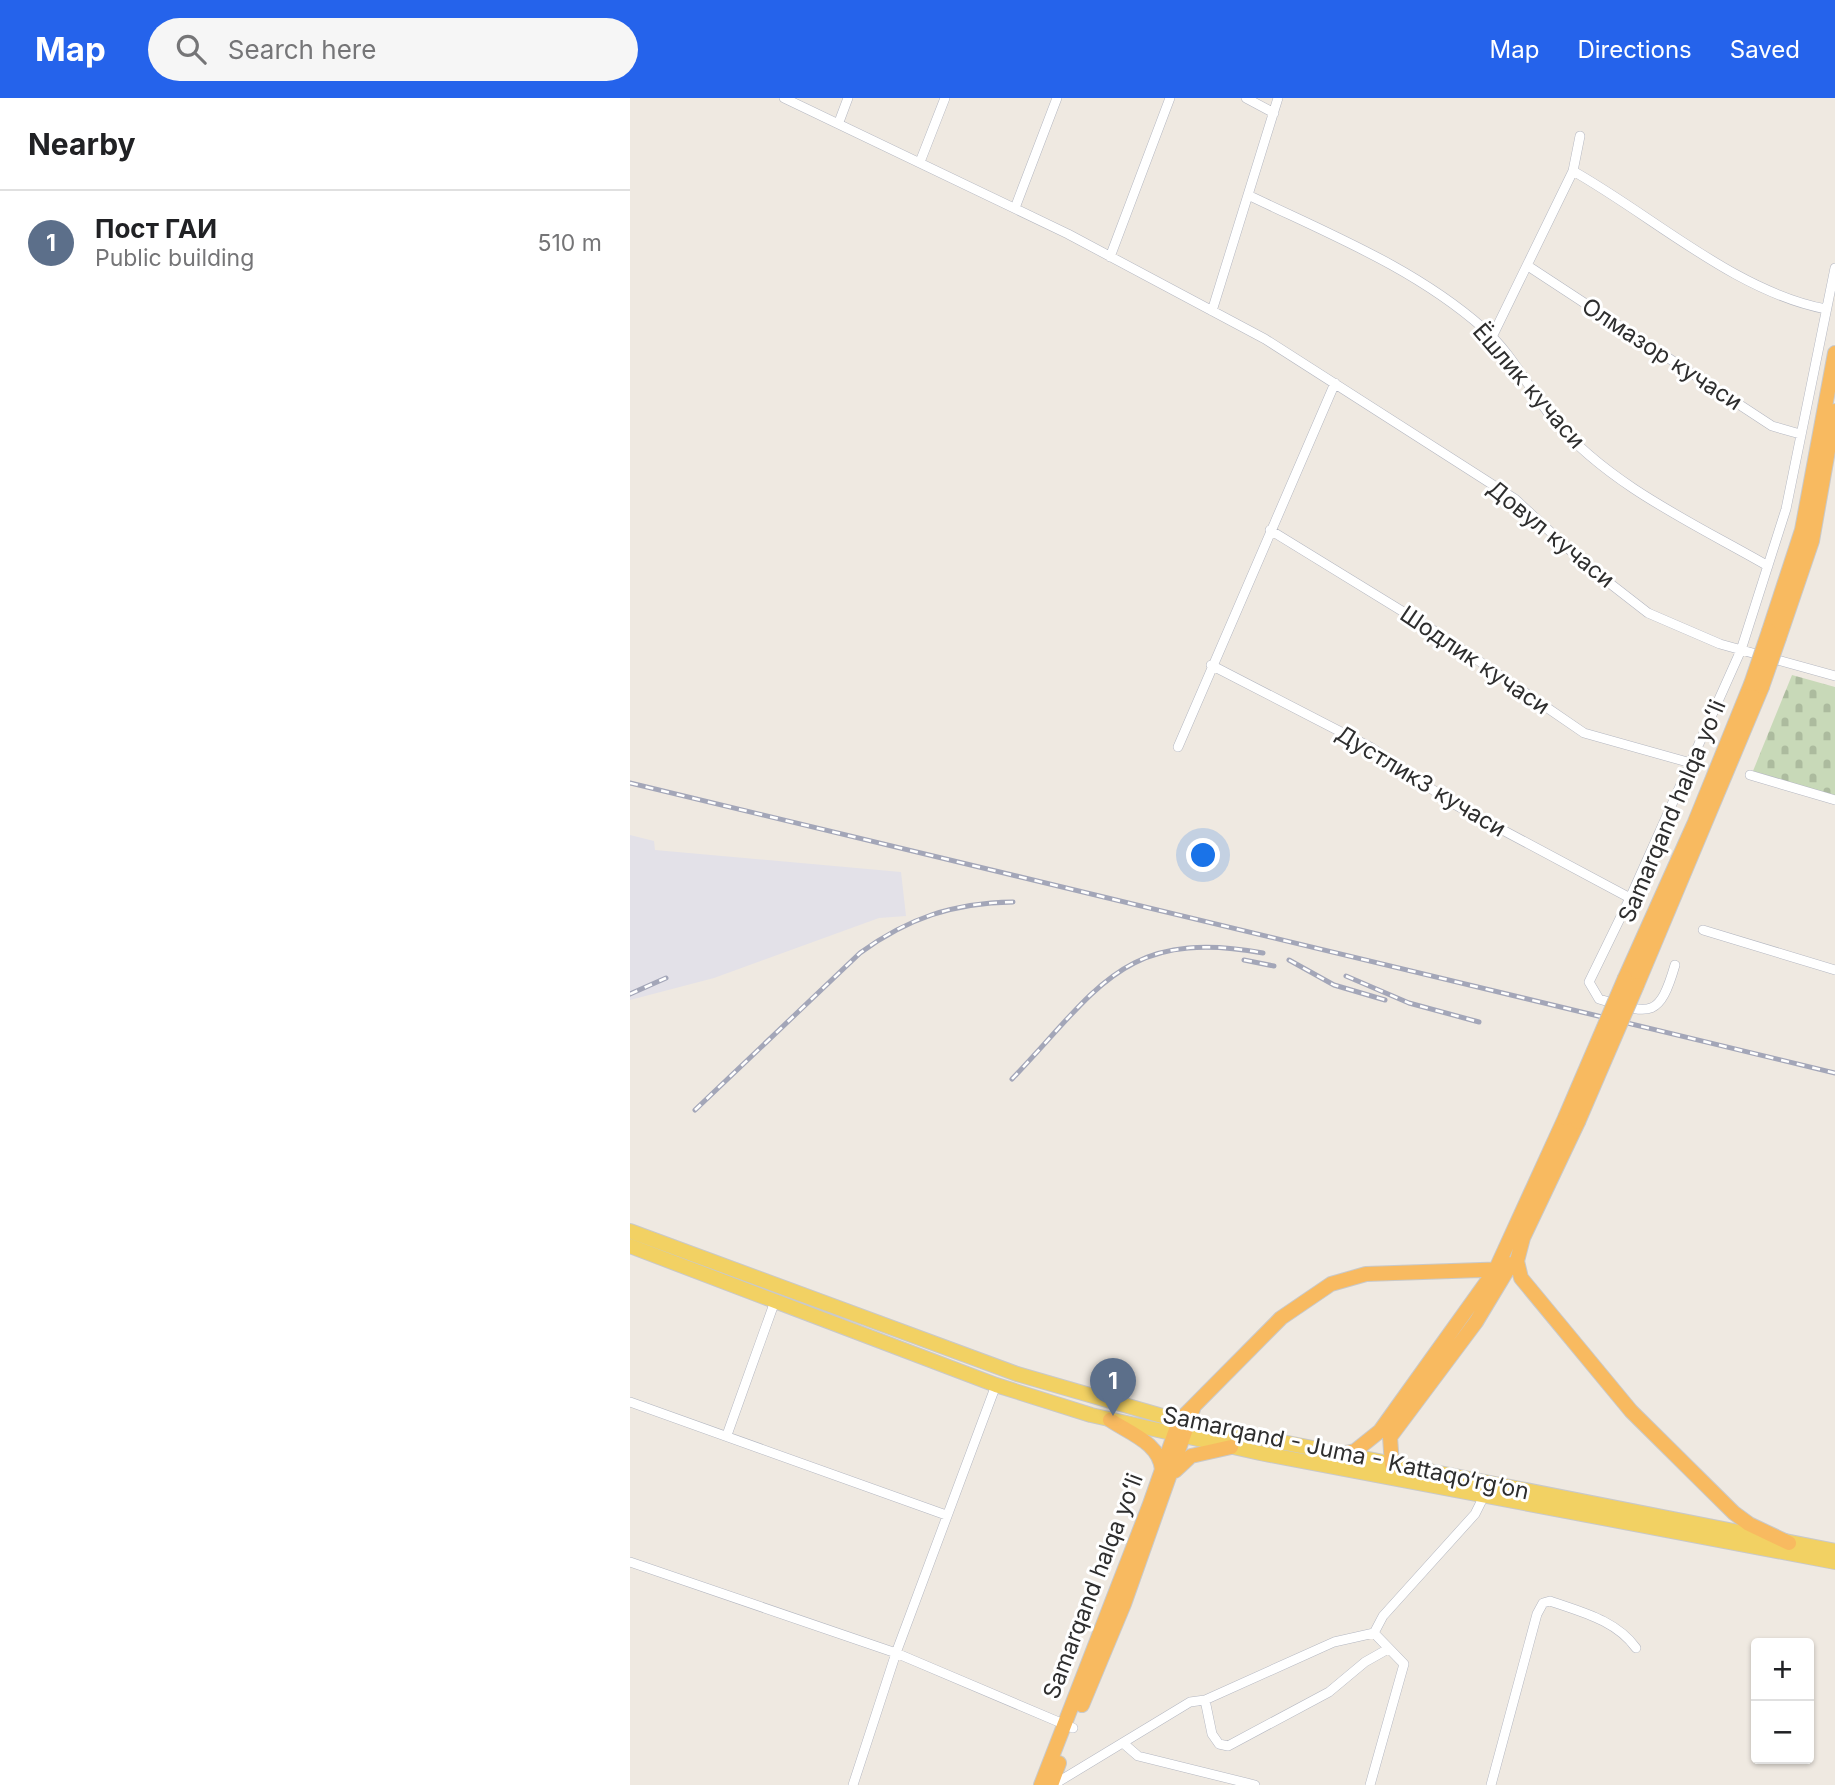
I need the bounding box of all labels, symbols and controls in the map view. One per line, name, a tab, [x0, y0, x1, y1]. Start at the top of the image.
search box	[148, 18, 638, 81]
text: Map	[35, 29, 106, 69]
icon: search	[172, 30, 210, 68]
text: Search here	[228, 34, 376, 65]
text: Map	[1490, 35, 1539, 64]
text: Directions	[1577, 35, 1692, 64]
text: Saved	[1730, 35, 1800, 64]
text: Nearby	[28, 126, 136, 162]
text: Пост ГАИ	[95, 213, 217, 244]
text: 1	[46, 229, 56, 257]
text: 510 m	[538, 229, 602, 257]
text: Public building	[95, 244, 254, 272]
street label: Олмазор кучаси	[1577, 292, 1747, 416]
street label: Ёшлик кучаси	[1467, 318, 1591, 454]
street label: Довул кучаси	[1482, 474, 1620, 594]
street label: Шодлик кучаси	[1395, 600, 1555, 720]
street label: Samarqand halqa yoʻli	[1612, 695, 1732, 927]
street label: Дустлик3 кучаси	[1331, 719, 1511, 843]
your location	[1186, 838, 1220, 872]
pin: 1	[1090, 1358, 1136, 1416]
street label: Samarqand - Juma - Kattaqo‘rg‘on	[1160, 1400, 1532, 1506]
street label: Samarqand halqa yoʻli	[1037, 1469, 1149, 1703]
map controls	[1751, 1638, 1814, 1764]
button: +	[1751, 1638, 1814, 1701]
button: −	[1751, 1701, 1814, 1764]

